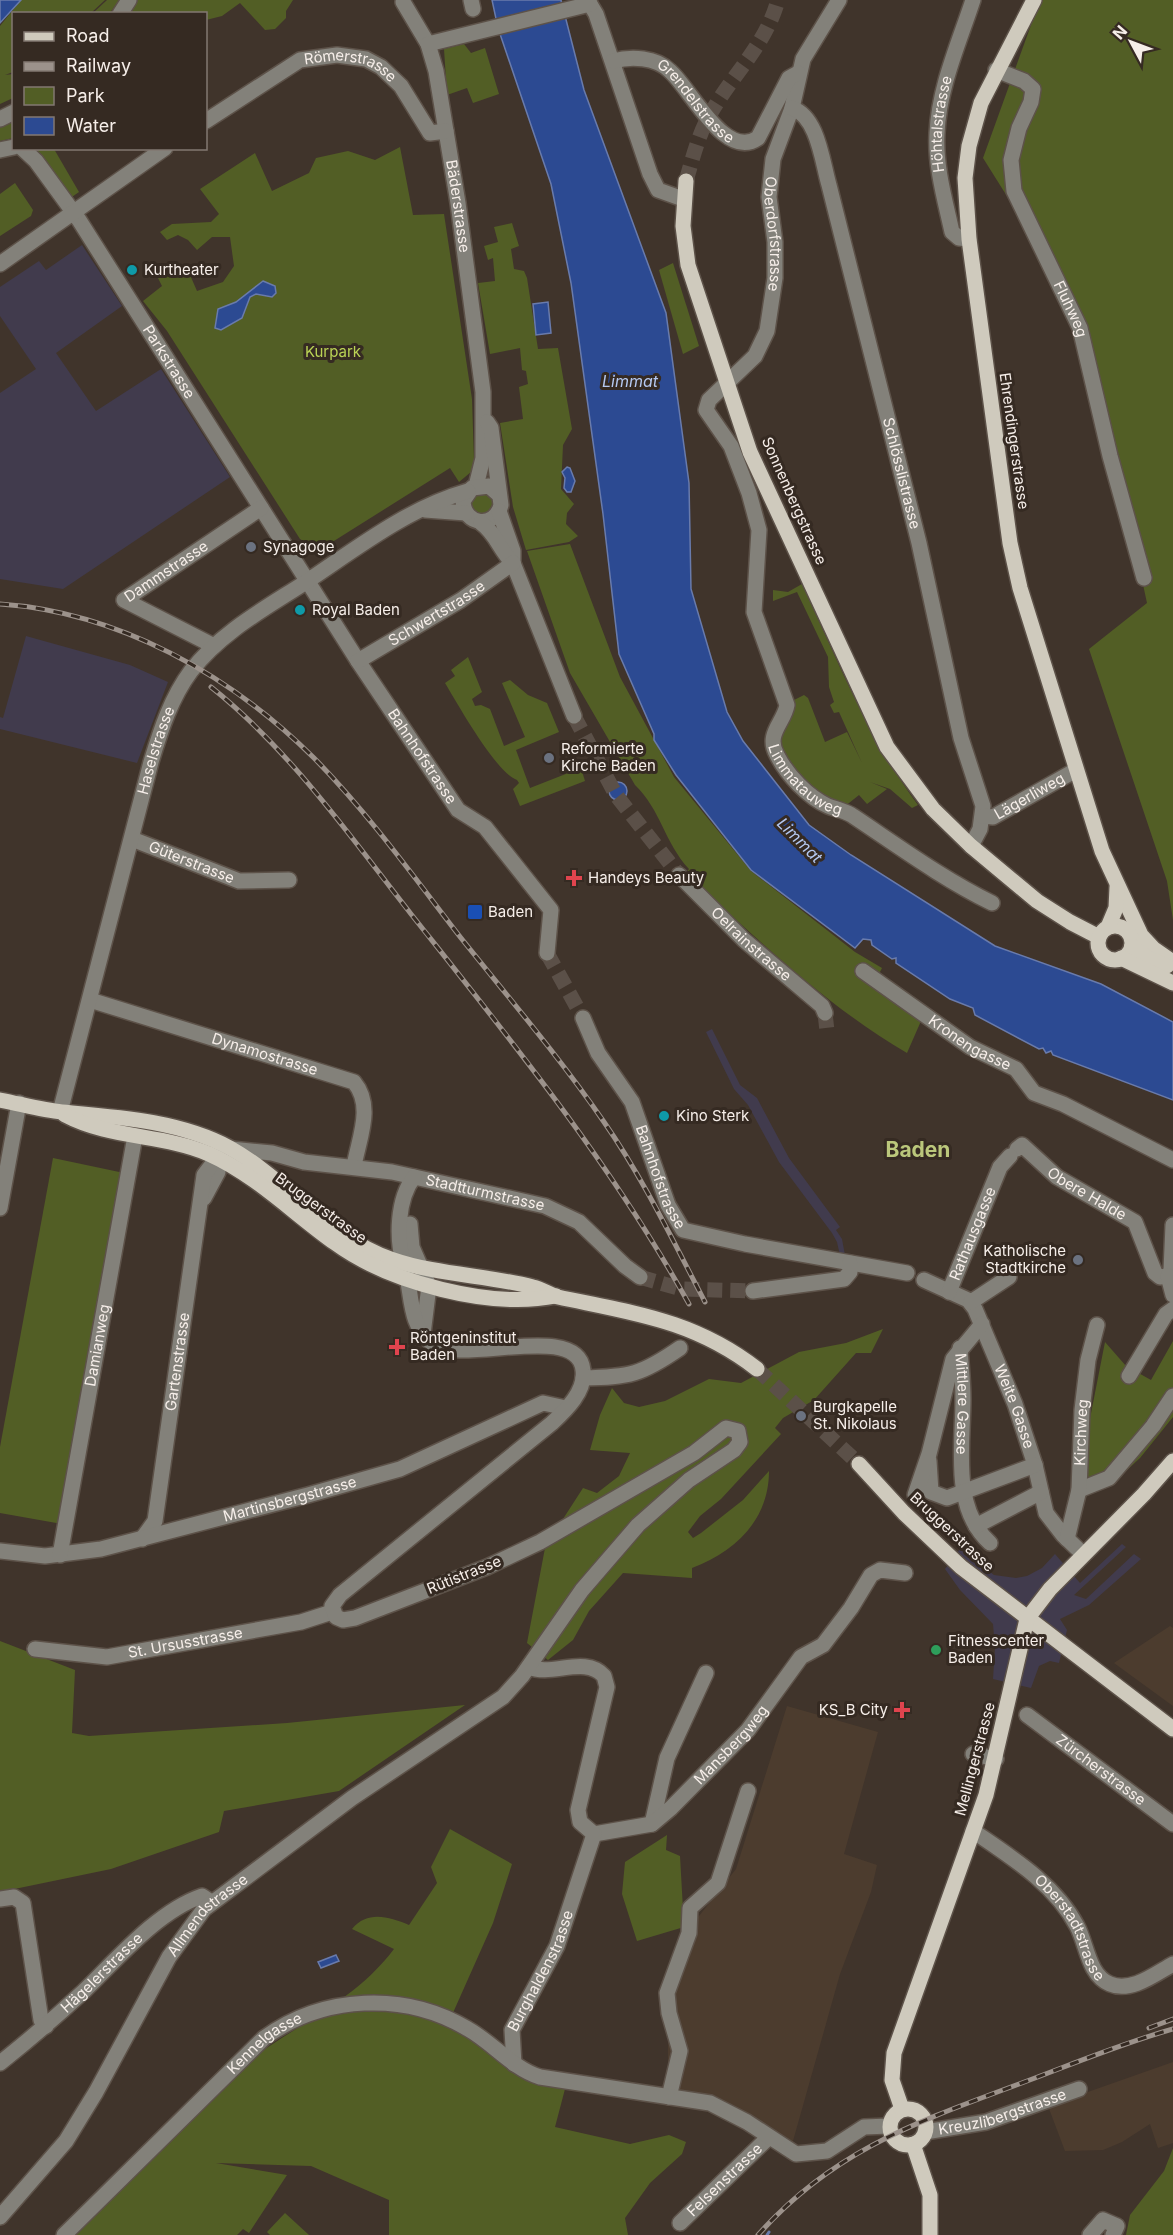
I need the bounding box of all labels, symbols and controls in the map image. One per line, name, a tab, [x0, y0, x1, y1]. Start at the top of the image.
legend	[12, 12, 207, 150]
north arrow	[1101, 12, 1161, 72]
text: N	[1108, 21, 1131, 43]
text: Road	[66, 25, 109, 46]
street label: Römerstrasse	[303, 45, 401, 86]
street label: Grendelstrasse	[654, 54, 738, 147]
text: Railway	[66, 55, 131, 76]
street label: Höhtalstrasse	[927, 73, 956, 174]
text: Park	[66, 85, 105, 106]
text: Water	[66, 115, 116, 136]
street label: Bäderstrasse	[442, 158, 474, 254]
street label: Oberdorfstrasse	[760, 175, 785, 293]
place label: Kurtheater	[144, 260, 219, 279]
marker: Kurtheater	[125, 263, 139, 277]
street label: Fluhweg	[1050, 278, 1092, 339]
street label: Parkstrasse	[139, 321, 200, 402]
park label: Kurpark	[305, 342, 362, 361]
water label: Limmat	[602, 371, 659, 391]
street label: Ehrendingerstrasse	[996, 371, 1033, 510]
street label: Schlösslistrasse	[879, 415, 925, 531]
street label: Sonnenbergstrasse	[758, 434, 831, 568]
street label: Dammstrasse	[120, 536, 212, 606]
place label: Synagoge	[263, 537, 334, 556]
marker: Synagoge	[244, 540, 258, 554]
street label: Schwertstrasse	[385, 576, 488, 650]
place label: Royal Baden	[312, 600, 400, 619]
marker: Royal Baden	[293, 603, 307, 617]
street label: Haselstrasse	[133, 703, 178, 797]
street label: Bahnhofstrasse	[384, 705, 461, 807]
place label: Reformierte Kirche Baden	[561, 739, 656, 775]
street label: Limmatauweg	[764, 742, 845, 819]
marker: Reformierte Kirche Baden	[542, 751, 556, 765]
street label: Lägerliweg	[991, 768, 1068, 823]
water label: Limmat	[773, 813, 827, 867]
street label: Güterstrasse	[146, 836, 237, 887]
place label: Handeys Beauty	[588, 868, 705, 887]
marker: Handeys Beauty	[565, 869, 583, 887]
place label: Baden	[488, 902, 533, 921]
marker: Baden	[466, 903, 484, 921]
street label: Oelrainstrasse	[707, 903, 796, 985]
street label: Kronengasse	[925, 1011, 1014, 1074]
street label: Dynamostrasse	[209, 1028, 320, 1079]
place label: Kino Sterk	[676, 1106, 750, 1125]
marker: Kino Sterk	[657, 1109, 671, 1123]
street label: Bahnhofstrasse	[632, 1122, 690, 1232]
district label: Baden	[886, 1137, 950, 1162]
street label: Obere Halde	[1043, 1163, 1130, 1224]
street label: Bruggerstrasse	[272, 1168, 371, 1247]
street label: Stadtturmstrasse	[424, 1170, 546, 1215]
street label: Rathausgasse	[945, 1184, 1000, 1283]
place label: Katholische Stadtkirche	[983, 1241, 1066, 1277]
marker: Katholische Stadtkirche	[1071, 1253, 1085, 1267]
street label: Damianweg	[80, 1303, 114, 1388]
street label: Gartenstrasse	[161, 1311, 193, 1412]
place label: Röntgeninstitut Baden	[410, 1328, 517, 1364]
marker: Röntgeninstitut Baden	[388, 1338, 406, 1356]
street label: Mittlere Gasse	[951, 1352, 973, 1455]
street label: Weite Gasse	[990, 1361, 1039, 1451]
place label: Burgkapelle St. Nikolaus	[813, 1397, 897, 1433]
street label: Kirchweg	[1070, 1398, 1092, 1466]
marker: Burgkapelle St. Nikolaus	[794, 1409, 808, 1423]
street label: Martinsbergstrasse	[221, 1472, 359, 1526]
street label: Bruggerstrasse	[906, 1488, 999, 1576]
street label: Rütistrasse	[424, 1551, 504, 1598]
street label: St. Ursusstrasse	[126, 1623, 244, 1662]
place label: Fitnesscenter Baden	[948, 1631, 1045, 1667]
marker: Fitnesscenter Baden	[929, 1643, 943, 1657]
place label: KS_B City	[819, 1700, 889, 1719]
street label: Mellingerstrasse	[950, 1700, 999, 1818]
street label: Mansbergweg	[690, 1701, 772, 1788]
marker: KS_B City	[893, 1701, 911, 1719]
street label: Zürcherstrasse	[1052, 1730, 1150, 1809]
street label: Allmendstrasse	[163, 1869, 251, 1960]
street label: Oberstadtstrasse	[1031, 1870, 1109, 1985]
street label: Burghaldenstrasse	[503, 1908, 577, 2035]
street label: Hägelerstrasse	[56, 1928, 146, 2017]
street label: Kennelgasse	[223, 2008, 305, 2078]
street label: Kreuzlibergstrasse	[937, 2084, 1069, 2139]
street label: Felsenstrasse	[682, 2139, 766, 2220]

